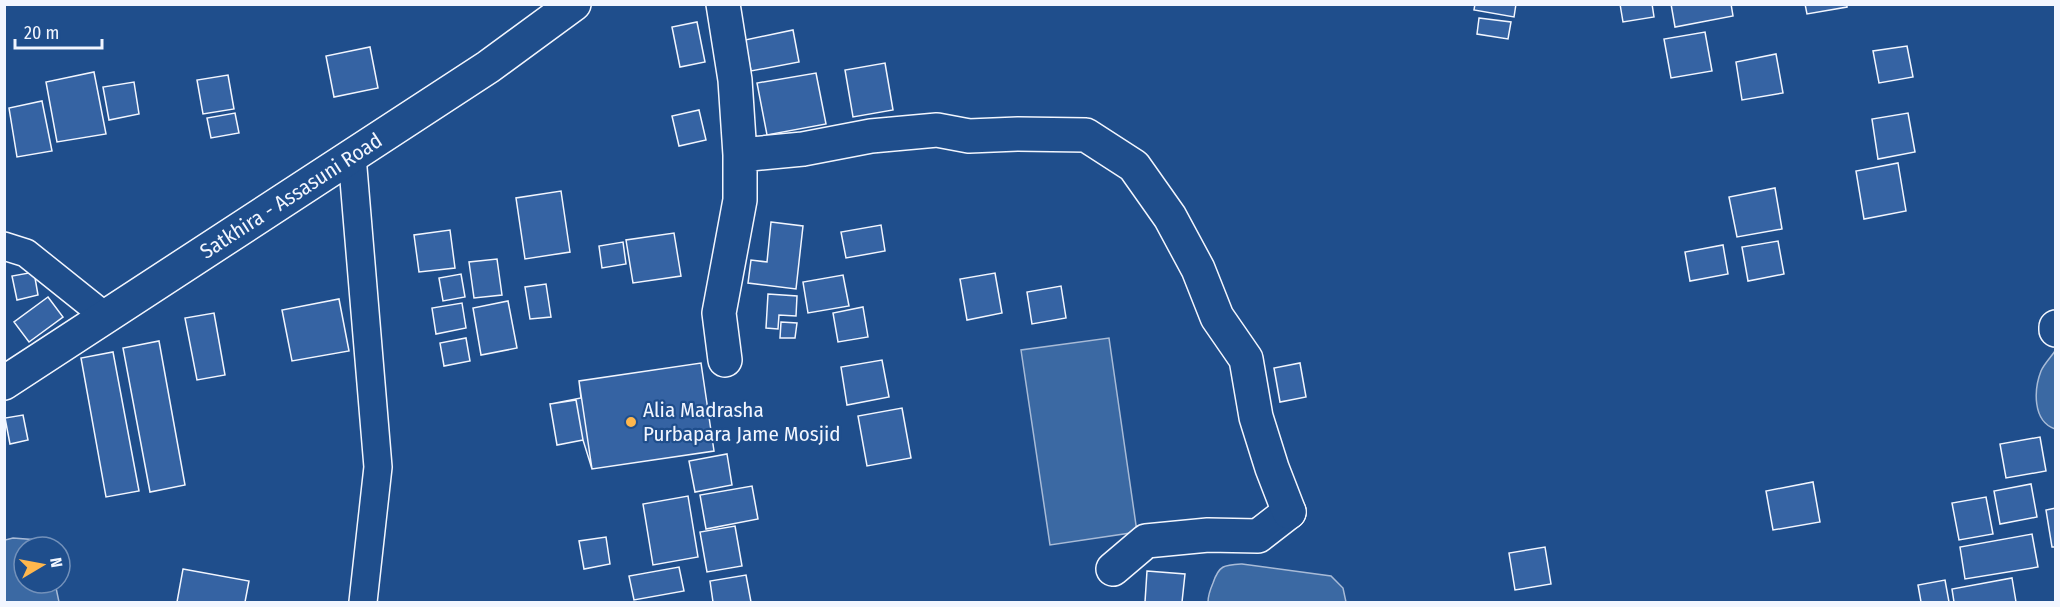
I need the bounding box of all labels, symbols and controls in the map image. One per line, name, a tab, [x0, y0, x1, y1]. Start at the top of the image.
scale bar	[15, 12, 102, 50]
text: 20 m	[24, 22, 59, 44]
street label: Satkhira - Assasuni Road	[195, 127, 387, 265]
place label: Alia Madrasha Purbapara Jame Mosjid	[643, 397, 841, 447]
marker: Alia Madrasha Purbapara Jame Mosjid	[624, 415, 638, 429]
north arrow	[12, 535, 72, 595]
text: N	[46, 556, 66, 569]

